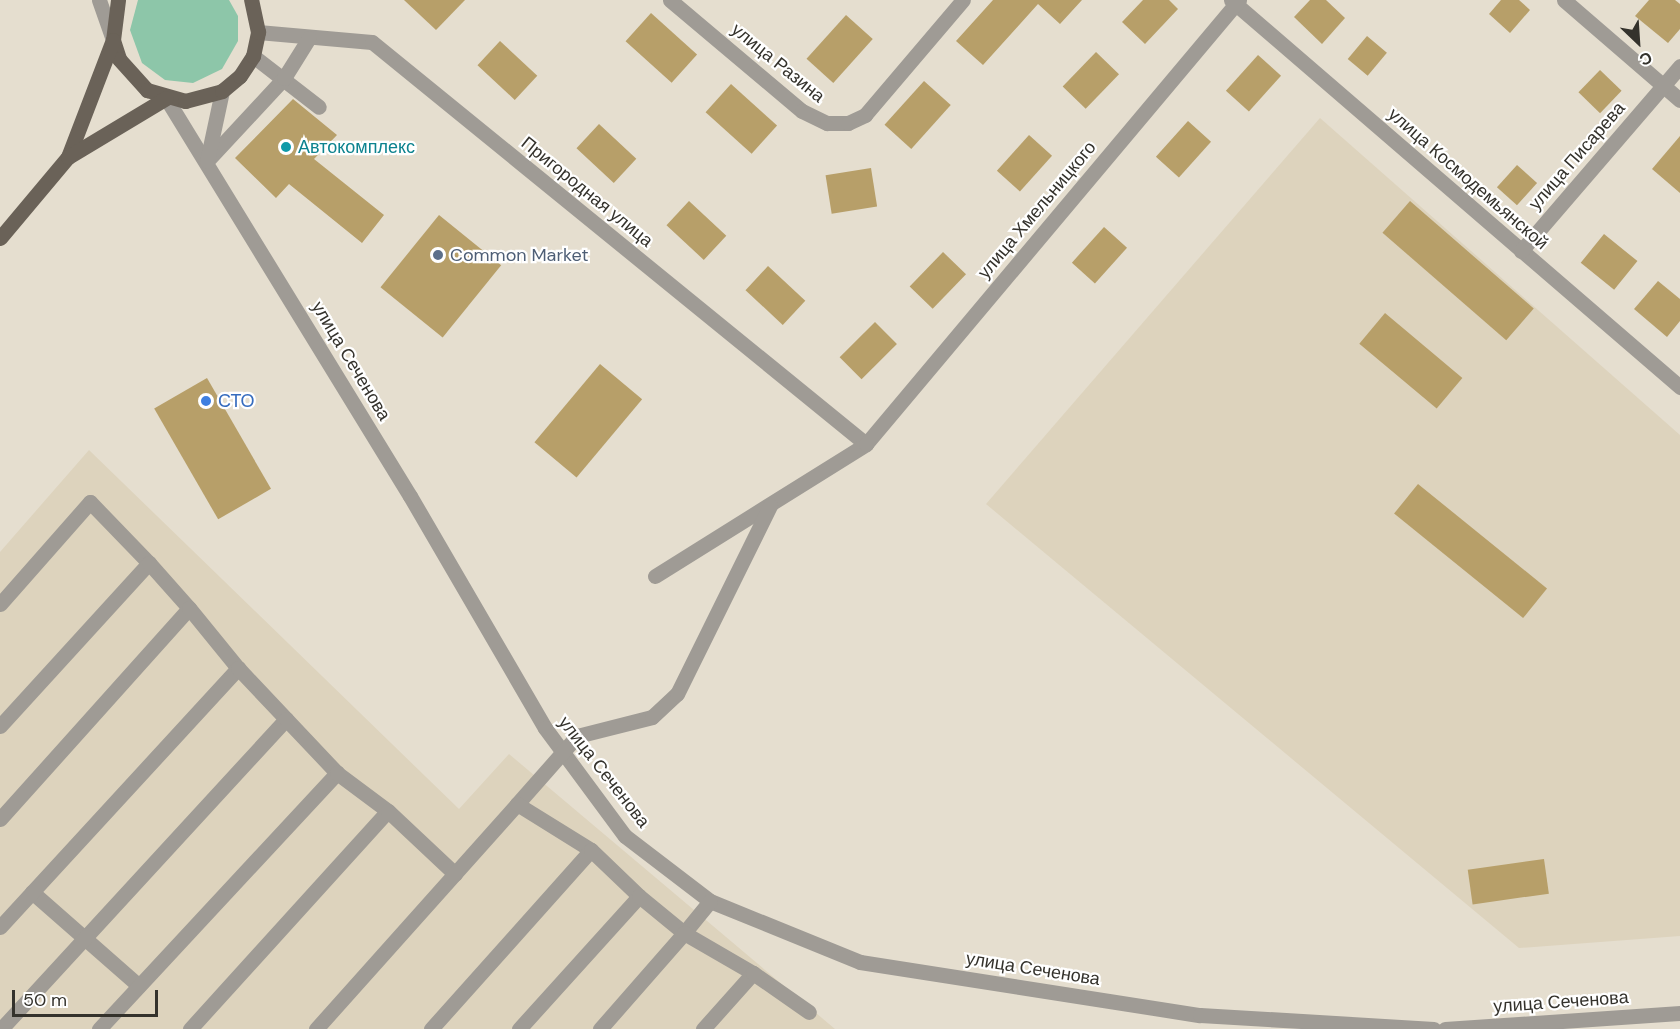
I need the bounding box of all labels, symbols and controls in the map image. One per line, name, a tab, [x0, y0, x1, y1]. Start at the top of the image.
north arrow	[1608, 12, 1668, 72]
street label: улица Разина	[727, 19, 829, 107]
text: С	[1636, 47, 1655, 71]
street label: улица Писарева	[1524, 98, 1630, 214]
street label: улица Космодемьянской	[1384, 104, 1552, 254]
street label: Пригородная улица	[517, 132, 657, 252]
place label: Автокомплекс	[298, 136, 415, 158]
street label: улица Хмельницкого	[973, 137, 1101, 283]
marker: Автокомплекс	[279, 140, 293, 154]
place label: Common Market	[450, 244, 588, 266]
marker: Common Market	[431, 248, 445, 262]
street label: улица Сеченова	[307, 297, 395, 425]
place label: СТО	[218, 390, 255, 412]
marker: СТО	[199, 394, 213, 408]
street label: улица Сеченова	[554, 712, 654, 832]
street label: улица Сеченова	[964, 948, 1102, 990]
scale bar	[15, 978, 160, 1016]
street label: улица Сеченова	[1493, 987, 1629, 1017]
text: 50 m	[23, 988, 67, 1012]

